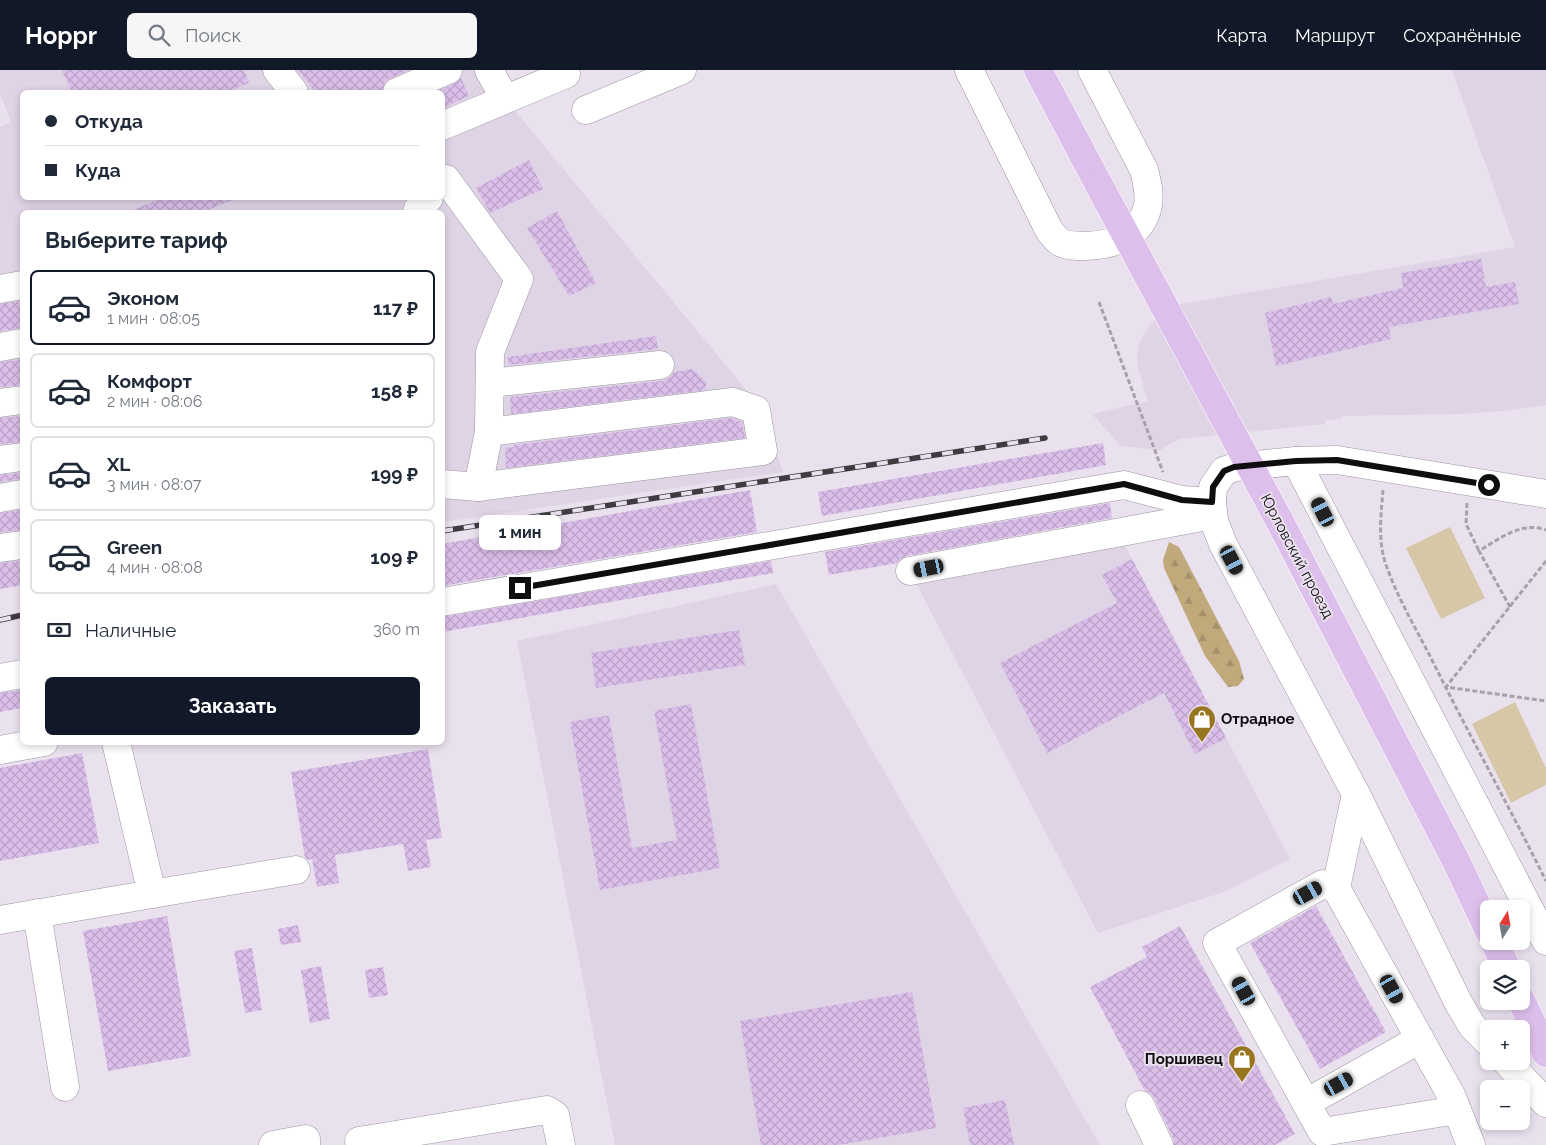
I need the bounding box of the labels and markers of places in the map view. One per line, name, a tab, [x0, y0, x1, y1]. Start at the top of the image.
shop icon: Отрадное	[1187, 704, 1217, 743]
place label: Отрадное	[1221, 710, 1295, 728]
shop icon: Поршивец	[1227, 1044, 1257, 1083]
place label: Поршивец	[1145, 1050, 1223, 1068]

